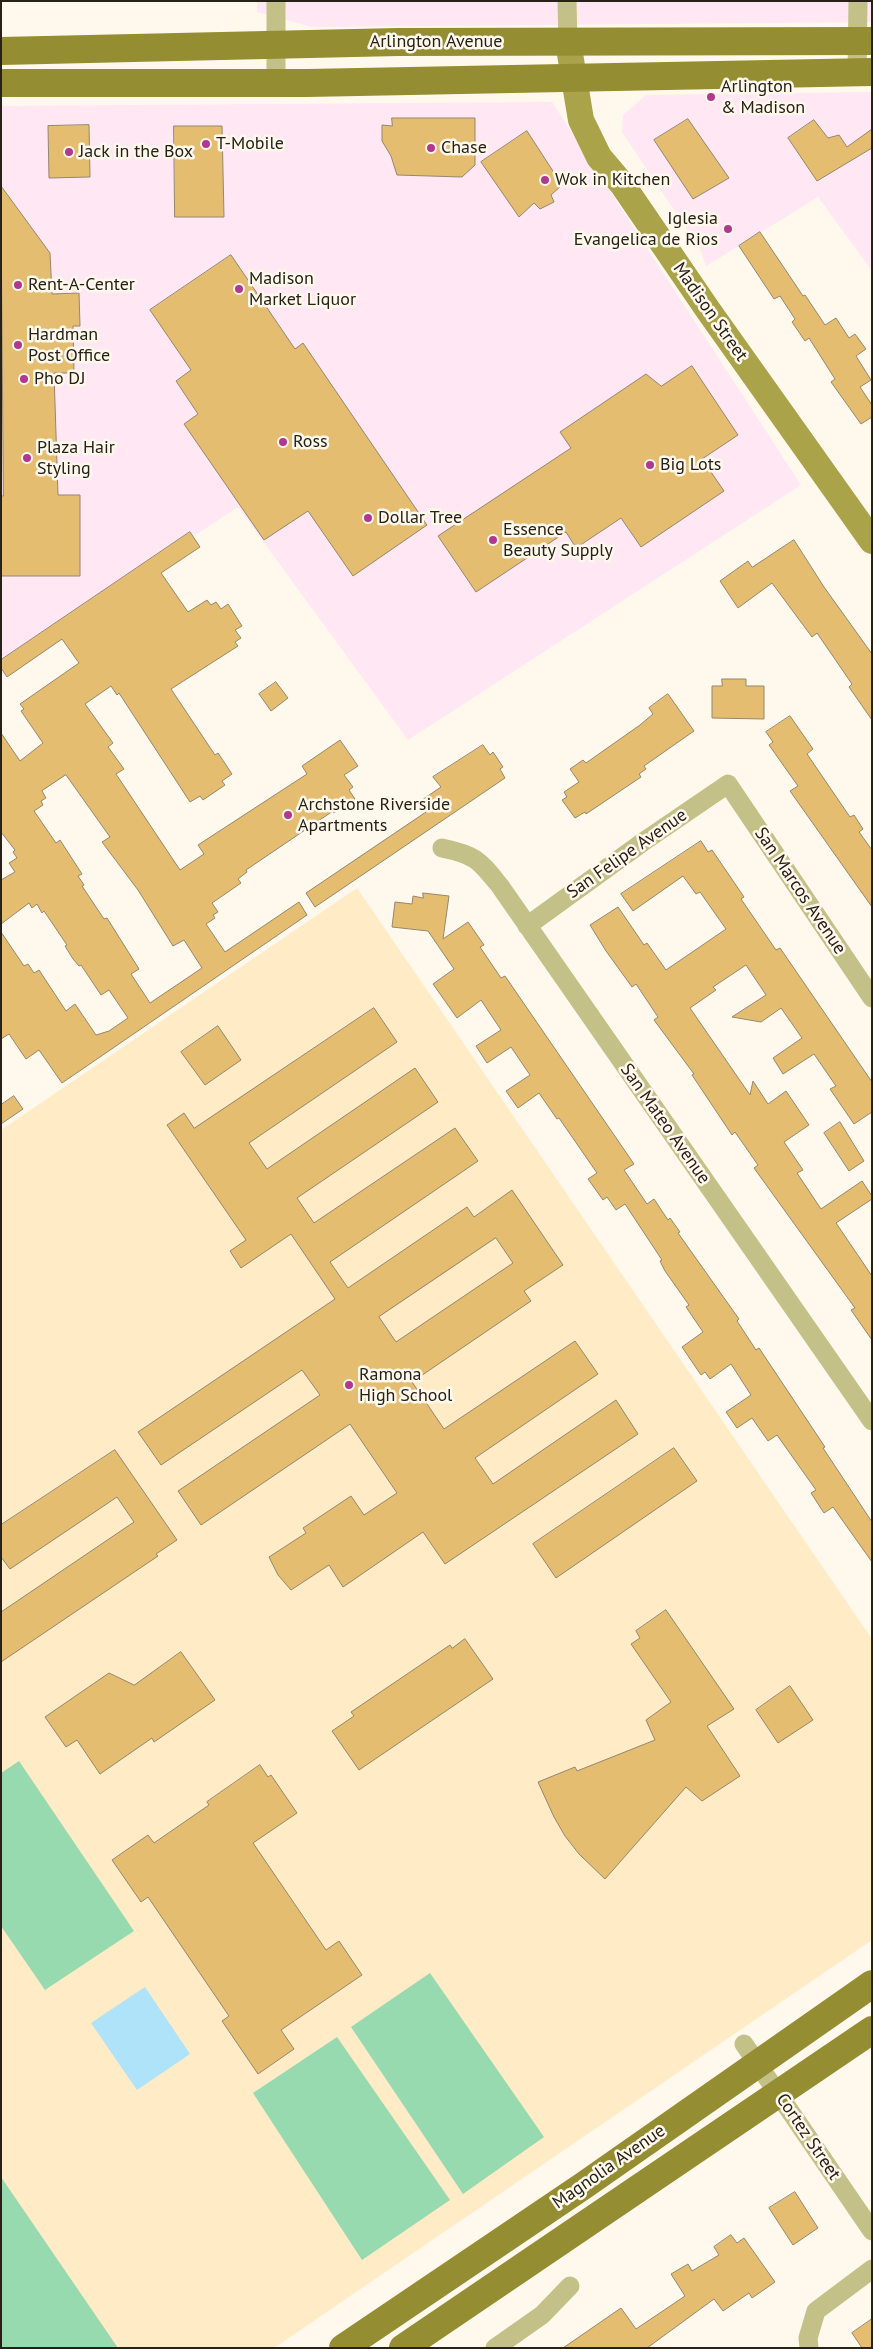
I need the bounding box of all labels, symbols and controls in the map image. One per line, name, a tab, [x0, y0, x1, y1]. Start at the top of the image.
street label: Arlington Avenue	[370, 31, 502, 53]
place label: Arlington & Madison	[721, 76, 805, 118]
marker: Arlington & Madison	[705, 91, 717, 103]
place label: T-Mobile	[216, 133, 284, 155]
place label: Chase	[441, 137, 487, 159]
marker: T-Mobile	[200, 138, 212, 150]
place label: Jack in the Box	[79, 141, 193, 163]
marker: Chase	[425, 142, 437, 154]
marker: Jack in the Box	[63, 146, 75, 158]
place label: Wok in Kitchen	[555, 169, 670, 191]
marker: Wok in Kitchen	[539, 174, 551, 186]
place label: Iglesia Evangelica de Rios	[574, 208, 718, 250]
marker: Iglesia Evangelica de Rios	[722, 223, 734, 235]
street label: Madison Street	[668, 258, 752, 366]
place label: Madison Market Liquor	[249, 268, 356, 310]
place label: Rent-A-Center	[28, 274, 135, 296]
marker: Rent-A-Center	[12, 279, 24, 291]
marker: Madison Market Liquor	[233, 283, 245, 295]
place label: Hardman Post Office	[28, 324, 110, 366]
marker: Hardman Post Office	[12, 339, 24, 351]
place label: Pho DJ	[34, 368, 85, 390]
marker: Pho DJ	[18, 373, 30, 385]
place label: Ross	[293, 431, 328, 453]
marker: Ross	[277, 436, 289, 448]
place label: Plaza Hair Styling	[37, 437, 115, 479]
marker: Plaza Hair Styling	[21, 452, 33, 464]
place label: Big Lots	[660, 454, 721, 476]
marker: Big Lots	[644, 459, 656, 471]
place label: Dollar Tree	[378, 507, 462, 529]
marker: Dollar Tree	[362, 512, 374, 524]
place label: Essence Beauty Supply	[503, 519, 613, 562]
marker: Essence Beauty Supply	[487, 534, 499, 546]
place label: Archstone Riverside Apartments	[298, 794, 450, 836]
street label: San Felipe Avenue	[563, 805, 691, 903]
marker: Archstone Riverside Apartments	[282, 809, 294, 821]
street label: San Marcos Avenue	[750, 823, 850, 959]
street label: San Mateo Avenue	[615, 1060, 715, 1188]
place label: Ramona High School	[359, 1364, 452, 1406]
marker: Ramona High School	[343, 1379, 355, 1391]
street label: Cortez Street	[771, 2090, 845, 2184]
street label: Magnolia Avenue	[549, 2120, 669, 2214]

